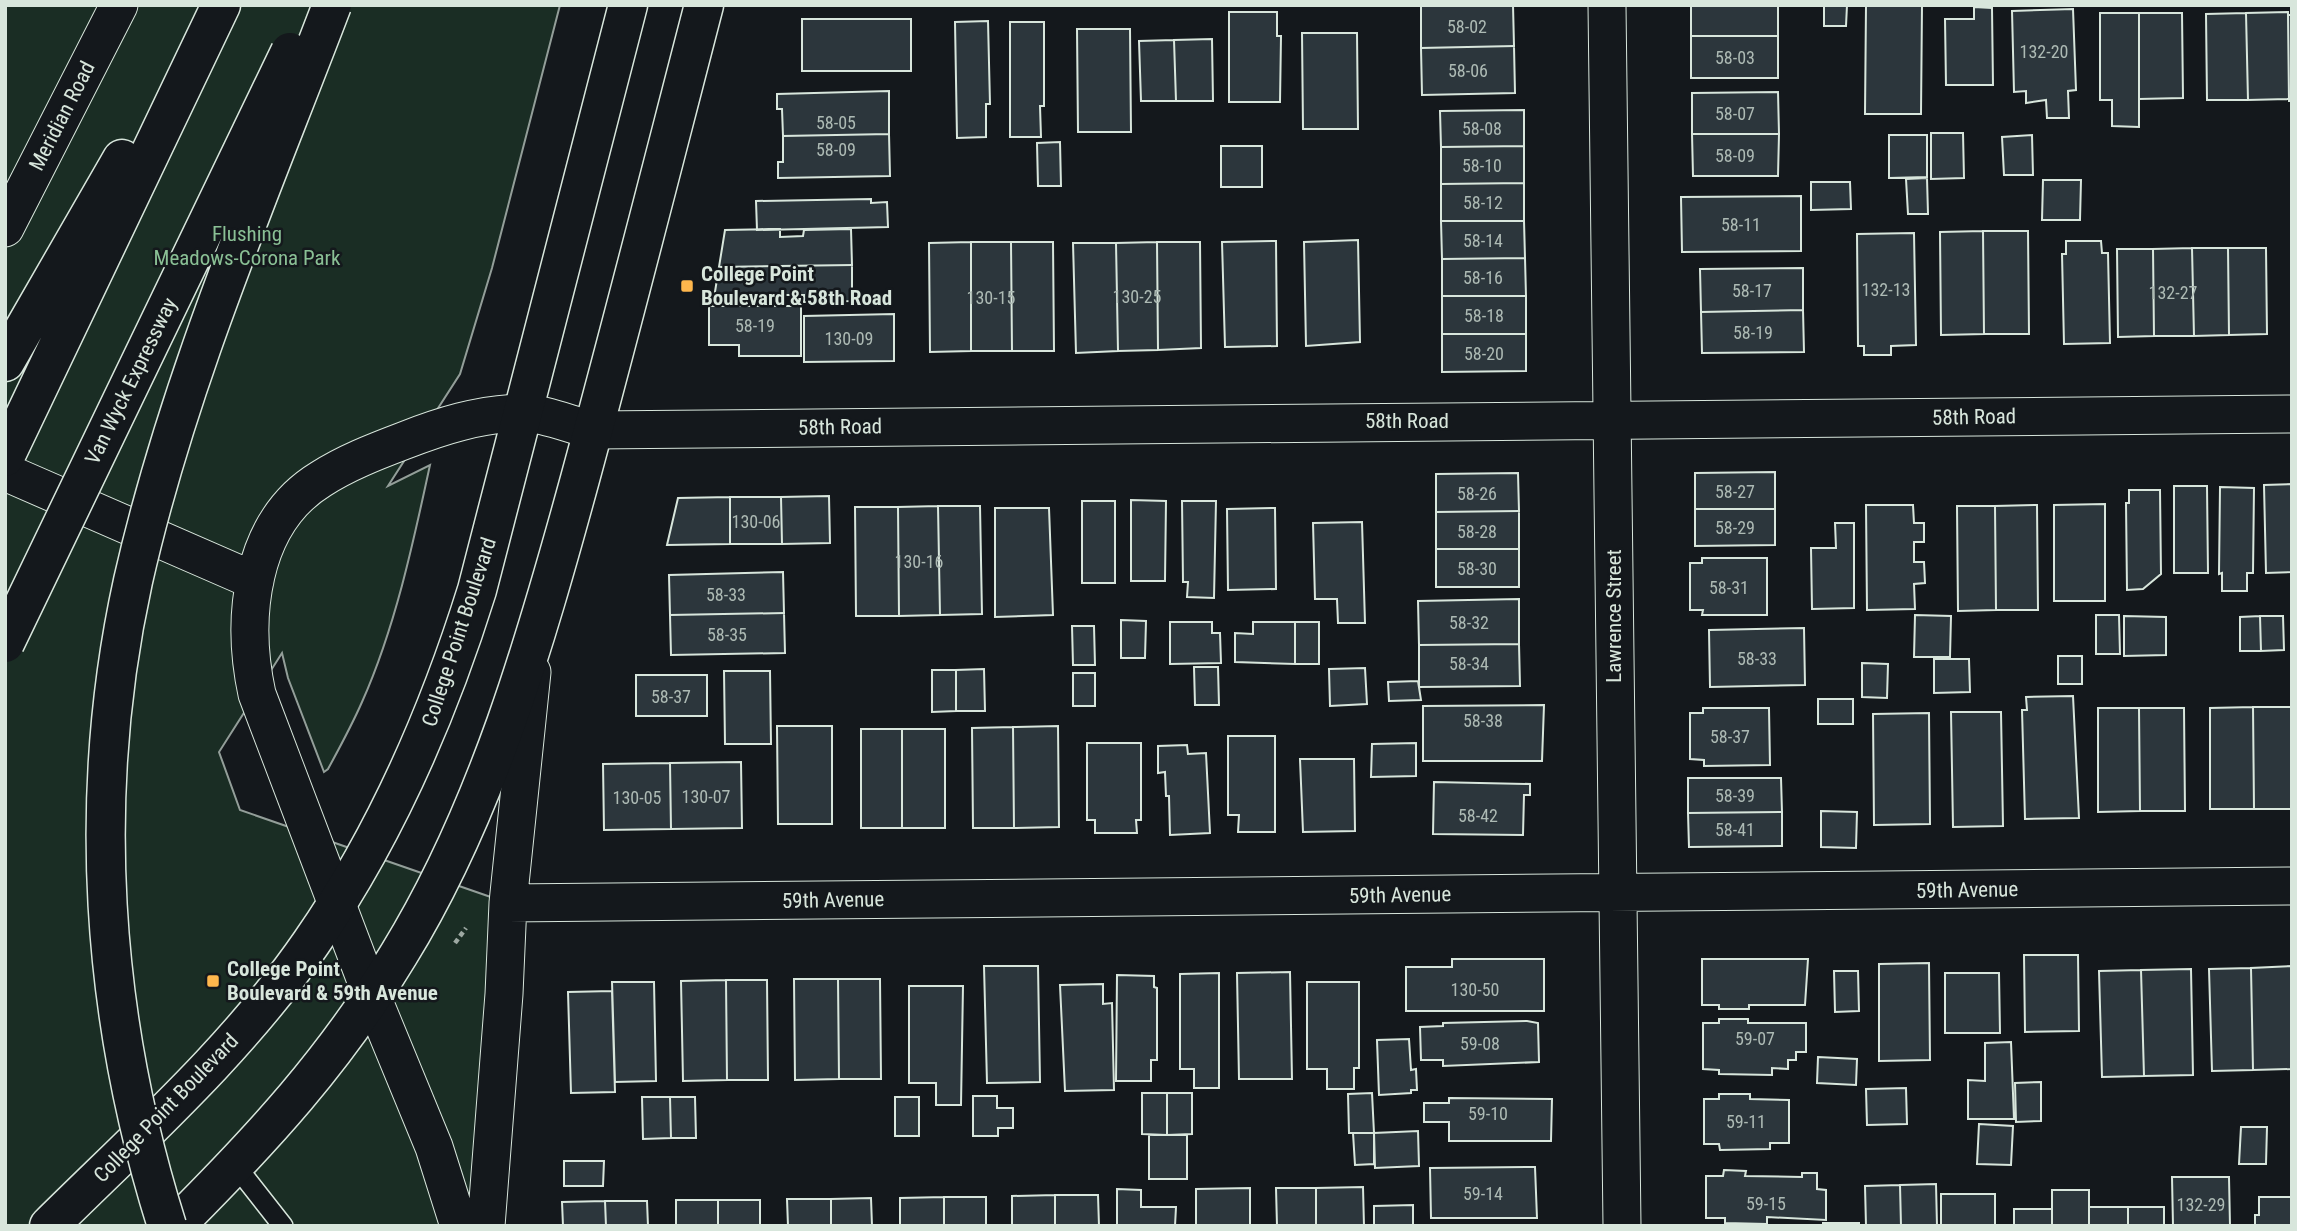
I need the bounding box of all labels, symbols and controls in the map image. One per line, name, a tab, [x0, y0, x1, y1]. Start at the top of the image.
house number: 58-02	[1447, 16, 1487, 37]
house number: 132-20	[2020, 41, 2068, 62]
house number: 58-03	[1715, 47, 1755, 68]
street label: Meridian Road	[24, 57, 100, 175]
house number: 58-06	[1448, 60, 1488, 81]
house number: 58-07	[1715, 103, 1755, 124]
house number: 58-05	[816, 112, 856, 133]
house number: 58-08	[1462, 118, 1502, 139]
house number: 58-09	[816, 139, 856, 160]
house number: 58-09	[1715, 145, 1755, 166]
house number: 58-10	[1462, 155, 1502, 176]
house number: 58-12	[1463, 192, 1503, 213]
house number: 58-11	[1721, 214, 1761, 235]
park label: Flushing Meadows-Corona Park	[154, 222, 341, 270]
house number: 58-14	[1463, 230, 1503, 251]
place label: College Point Boulevard & 58th Road	[701, 262, 892, 310]
house number: 58-16	[1463, 267, 1503, 288]
marker: College Point Boulevard & 58th Road	[679, 278, 695, 294]
house number: 132-13	[1862, 279, 1910, 300]
house number: 58-17	[1732, 280, 1772, 301]
house number: 132-27	[2149, 282, 2198, 303]
house number: 130-25	[1113, 286, 1162, 307]
house number: 130-15	[967, 287, 1016, 308]
street label: Van Wyck Expressway	[80, 294, 182, 468]
house number: 58-18	[1464, 305, 1504, 326]
house number: 58-19	[735, 315, 775, 336]
house number: 58-19	[1733, 322, 1773, 343]
house number: 130-09	[825, 328, 873, 349]
house number: 58-20	[1464, 343, 1504, 364]
street label: 58th Road	[1932, 404, 2016, 430]
street label: 58th Road	[1365, 409, 1449, 433]
street label: 58th Road	[798, 414, 882, 440]
house number: 58-27	[1715, 481, 1755, 502]
house number: 58-26	[1457, 483, 1497, 504]
house number: 130-06	[732, 511, 780, 532]
house number: 58-29	[1715, 517, 1755, 538]
house number: 58-28	[1457, 521, 1497, 542]
street label: College Point Boulevard	[417, 535, 501, 729]
street label: Lawrence Street	[1602, 549, 1626, 683]
house number: 130-16	[895, 551, 943, 572]
house number: 58-30	[1457, 558, 1497, 579]
house number: 58-31	[1709, 577, 1749, 598]
house number: 58-33	[706, 584, 746, 605]
house number: 58-32	[1449, 612, 1489, 633]
house number: 58-35	[707, 624, 747, 645]
house number: 58-33	[1737, 648, 1777, 669]
house number: 58-34	[1449, 653, 1489, 674]
house number: 58-37	[651, 686, 691, 707]
house number: 58-38	[1463, 710, 1503, 731]
house number: 58-37	[1710, 726, 1750, 747]
house number: 58-39	[1715, 785, 1755, 806]
house number: 130-07	[682, 786, 731, 807]
house number: 130-05	[613, 787, 662, 808]
house number: 58-42	[1458, 805, 1498, 826]
house number: 58-41	[1715, 819, 1755, 840]
street label: 59th Avenue	[1916, 877, 2019, 903]
street label: 59th Avenue	[1349, 882, 1452, 908]
street label: 59th Avenue	[782, 887, 885, 913]
place label: College Point Boulevard & 59th Avenue	[227, 957, 438, 1005]
marker: College Point Boulevard & 59th Avenue	[205, 973, 221, 989]
house number: 130-50	[1451, 979, 1499, 1000]
house number: 59-07	[1735, 1028, 1775, 1049]
street label: College Point Boulevard	[89, 1029, 243, 1187]
house number: 59-08	[1460, 1033, 1500, 1054]
house number: 59-10	[1468, 1103, 1508, 1124]
house number: 59-11	[1726, 1111, 1766, 1132]
house number: 59-14	[1463, 1183, 1503, 1204]
house number: 59-15	[1746, 1193, 1786, 1214]
house number: 132-29	[2177, 1194, 2225, 1215]

